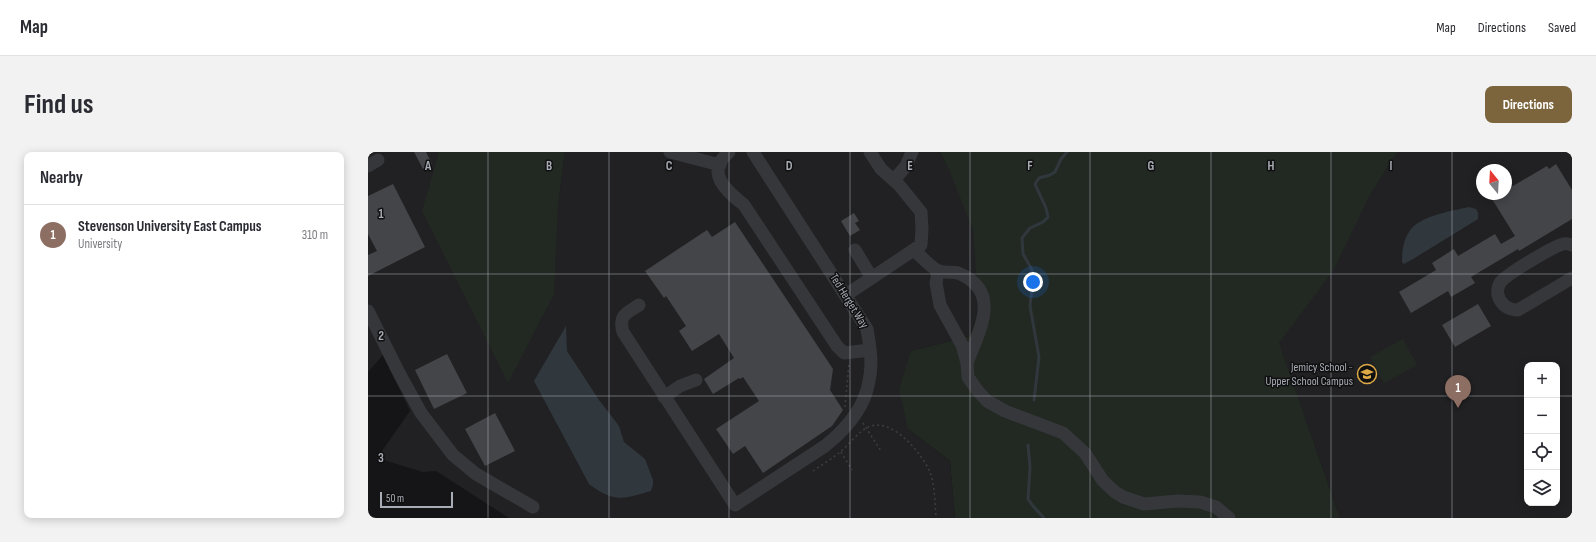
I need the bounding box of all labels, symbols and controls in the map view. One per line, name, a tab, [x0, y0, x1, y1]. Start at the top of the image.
text: Map	[20, 16, 48, 39]
text: Map	[1436, 19, 1456, 36]
text: Directions	[1478, 19, 1526, 36]
text: Saved	[1548, 19, 1576, 36]
button: Directions	[1485, 86, 1572, 123]
text: Find us	[24, 88, 93, 121]
text: A	[424, 158, 432, 174]
text: B	[546, 158, 552, 174]
text: C	[666, 158, 673, 174]
text: D	[786, 158, 793, 174]
text: E	[907, 158, 913, 174]
text: F	[1027, 158, 1033, 174]
text: G	[1148, 158, 1155, 174]
text: H	[1268, 158, 1275, 174]
text: I	[1390, 158, 1393, 174]
north arrow	[1476, 164, 1512, 200]
text: Nearby	[40, 168, 83, 188]
text: 1	[378, 206, 384, 222]
text: Stevenson University East Campus	[78, 217, 262, 236]
text: 1	[50, 227, 56, 243]
text: 310 m	[302, 227, 328, 243]
text: University	[78, 236, 122, 252]
street label: Ted Herget Way	[826, 271, 872, 331]
your location	[1023, 272, 1043, 292]
text: 2	[378, 328, 384, 344]
place label: Jemicy School - Upper School Campus	[1266, 360, 1353, 389]
map controls	[1524, 362, 1560, 506]
button: +	[1524, 362, 1560, 398]
school or university icon: Jemicy School - Upper School Campus	[1356, 363, 1378, 385]
pin: 1	[1445, 375, 1471, 408]
button: −	[1524, 398, 1560, 434]
button: locate	[1524, 434, 1560, 470]
text: 3	[378, 450, 384, 466]
button: layers	[1524, 470, 1560, 506]
scale bar	[380, 490, 453, 509]
text: 50 m	[386, 492, 404, 505]

